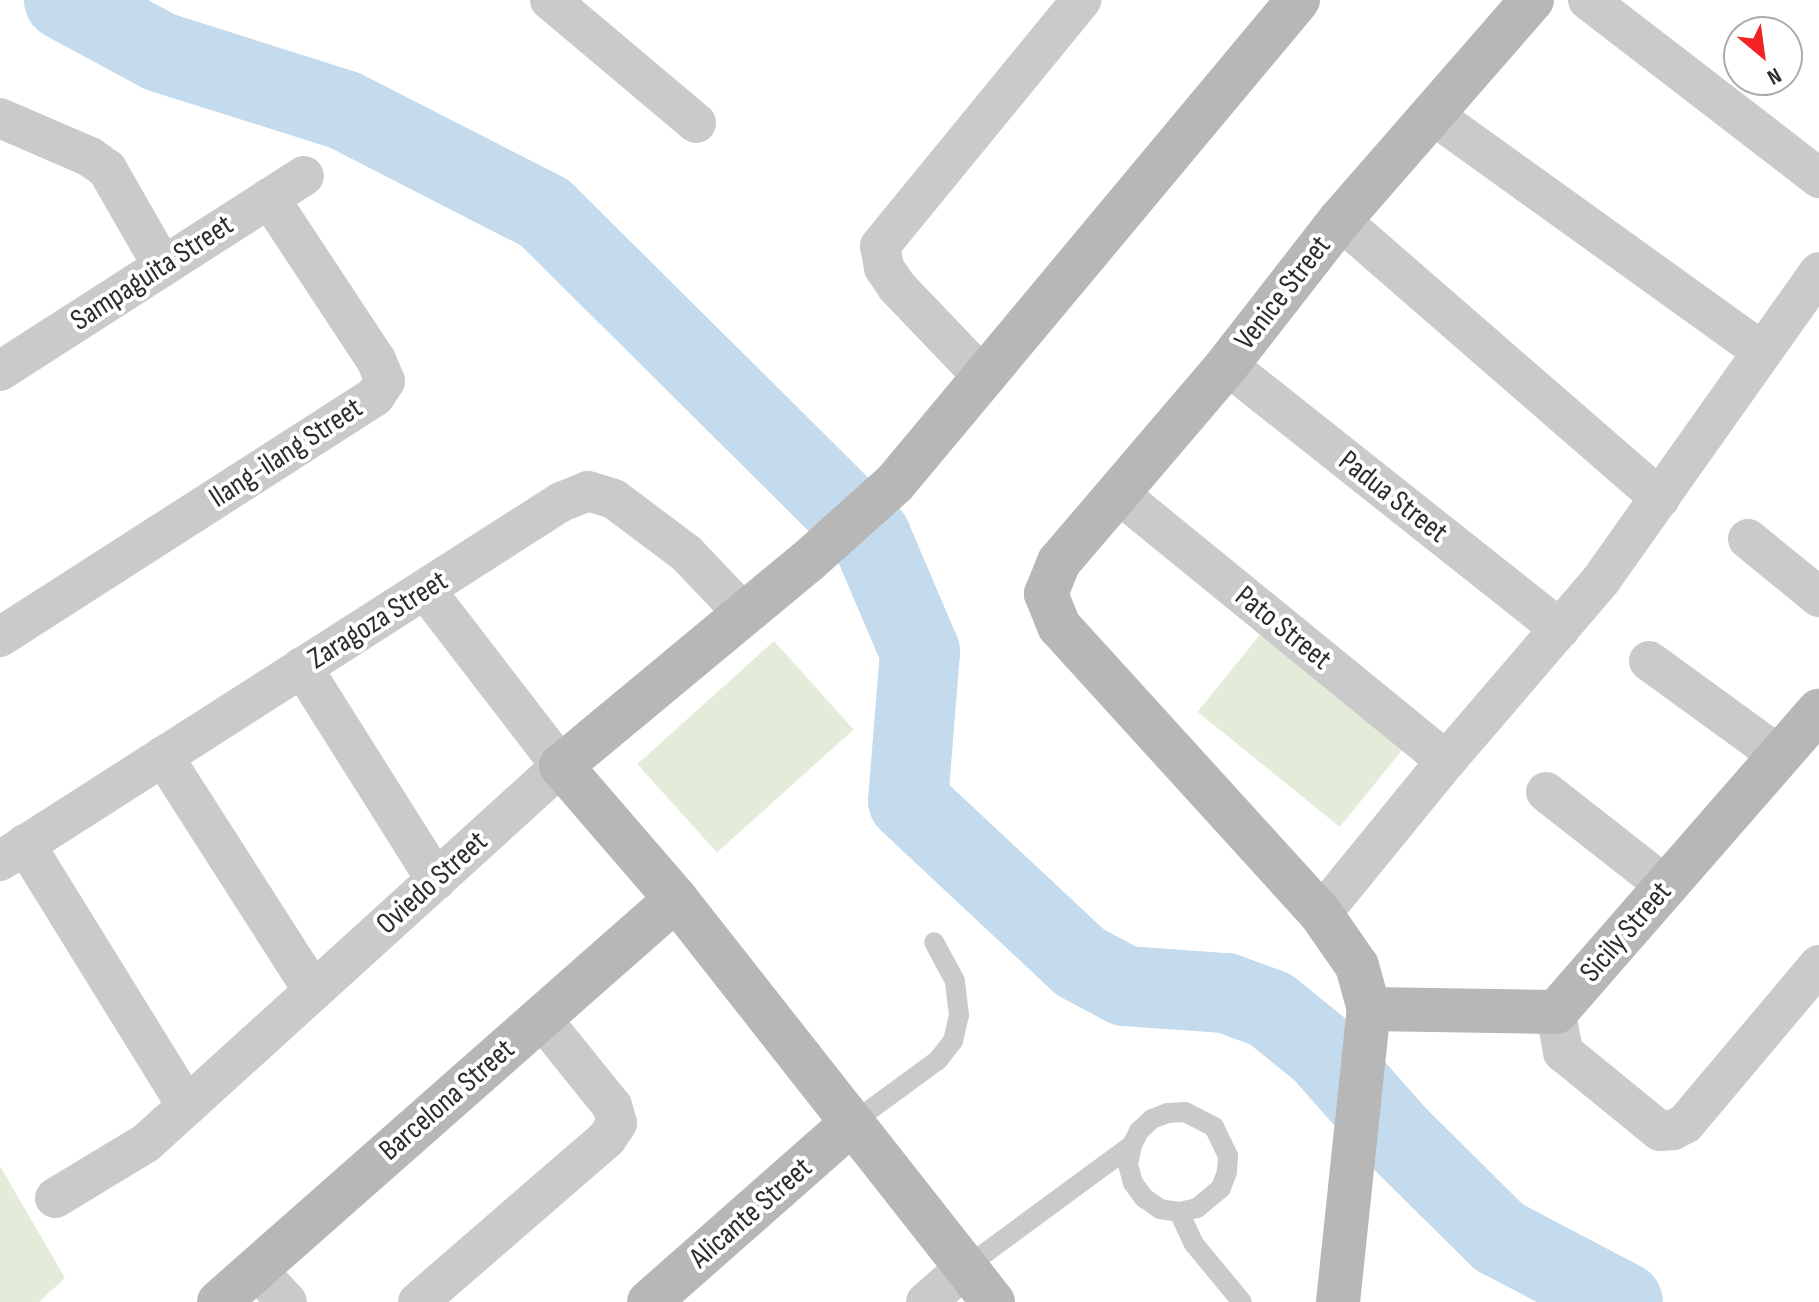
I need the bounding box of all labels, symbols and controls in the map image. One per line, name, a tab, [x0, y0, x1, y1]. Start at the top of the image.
north arrow	[1723, 16, 1803, 96]
text: N	[1762, 61, 1786, 90]
street label: Sampaguita Street	[64, 207, 240, 339]
street label: Venice Street	[1227, 229, 1339, 357]
street label: Ilang-ilang Street	[203, 390, 369, 516]
street label: Padua Street	[1331, 443, 1455, 551]
street label: Zaragoza Street	[302, 563, 454, 677]
street label: Pato Street	[1228, 578, 1338, 678]
street label: Oviedo Street	[369, 824, 495, 942]
street label: Sicily Street	[1573, 874, 1679, 990]
street label: Barcelona Street	[372, 1031, 522, 1169]
street label: Alicante Street	[682, 1150, 820, 1276]

